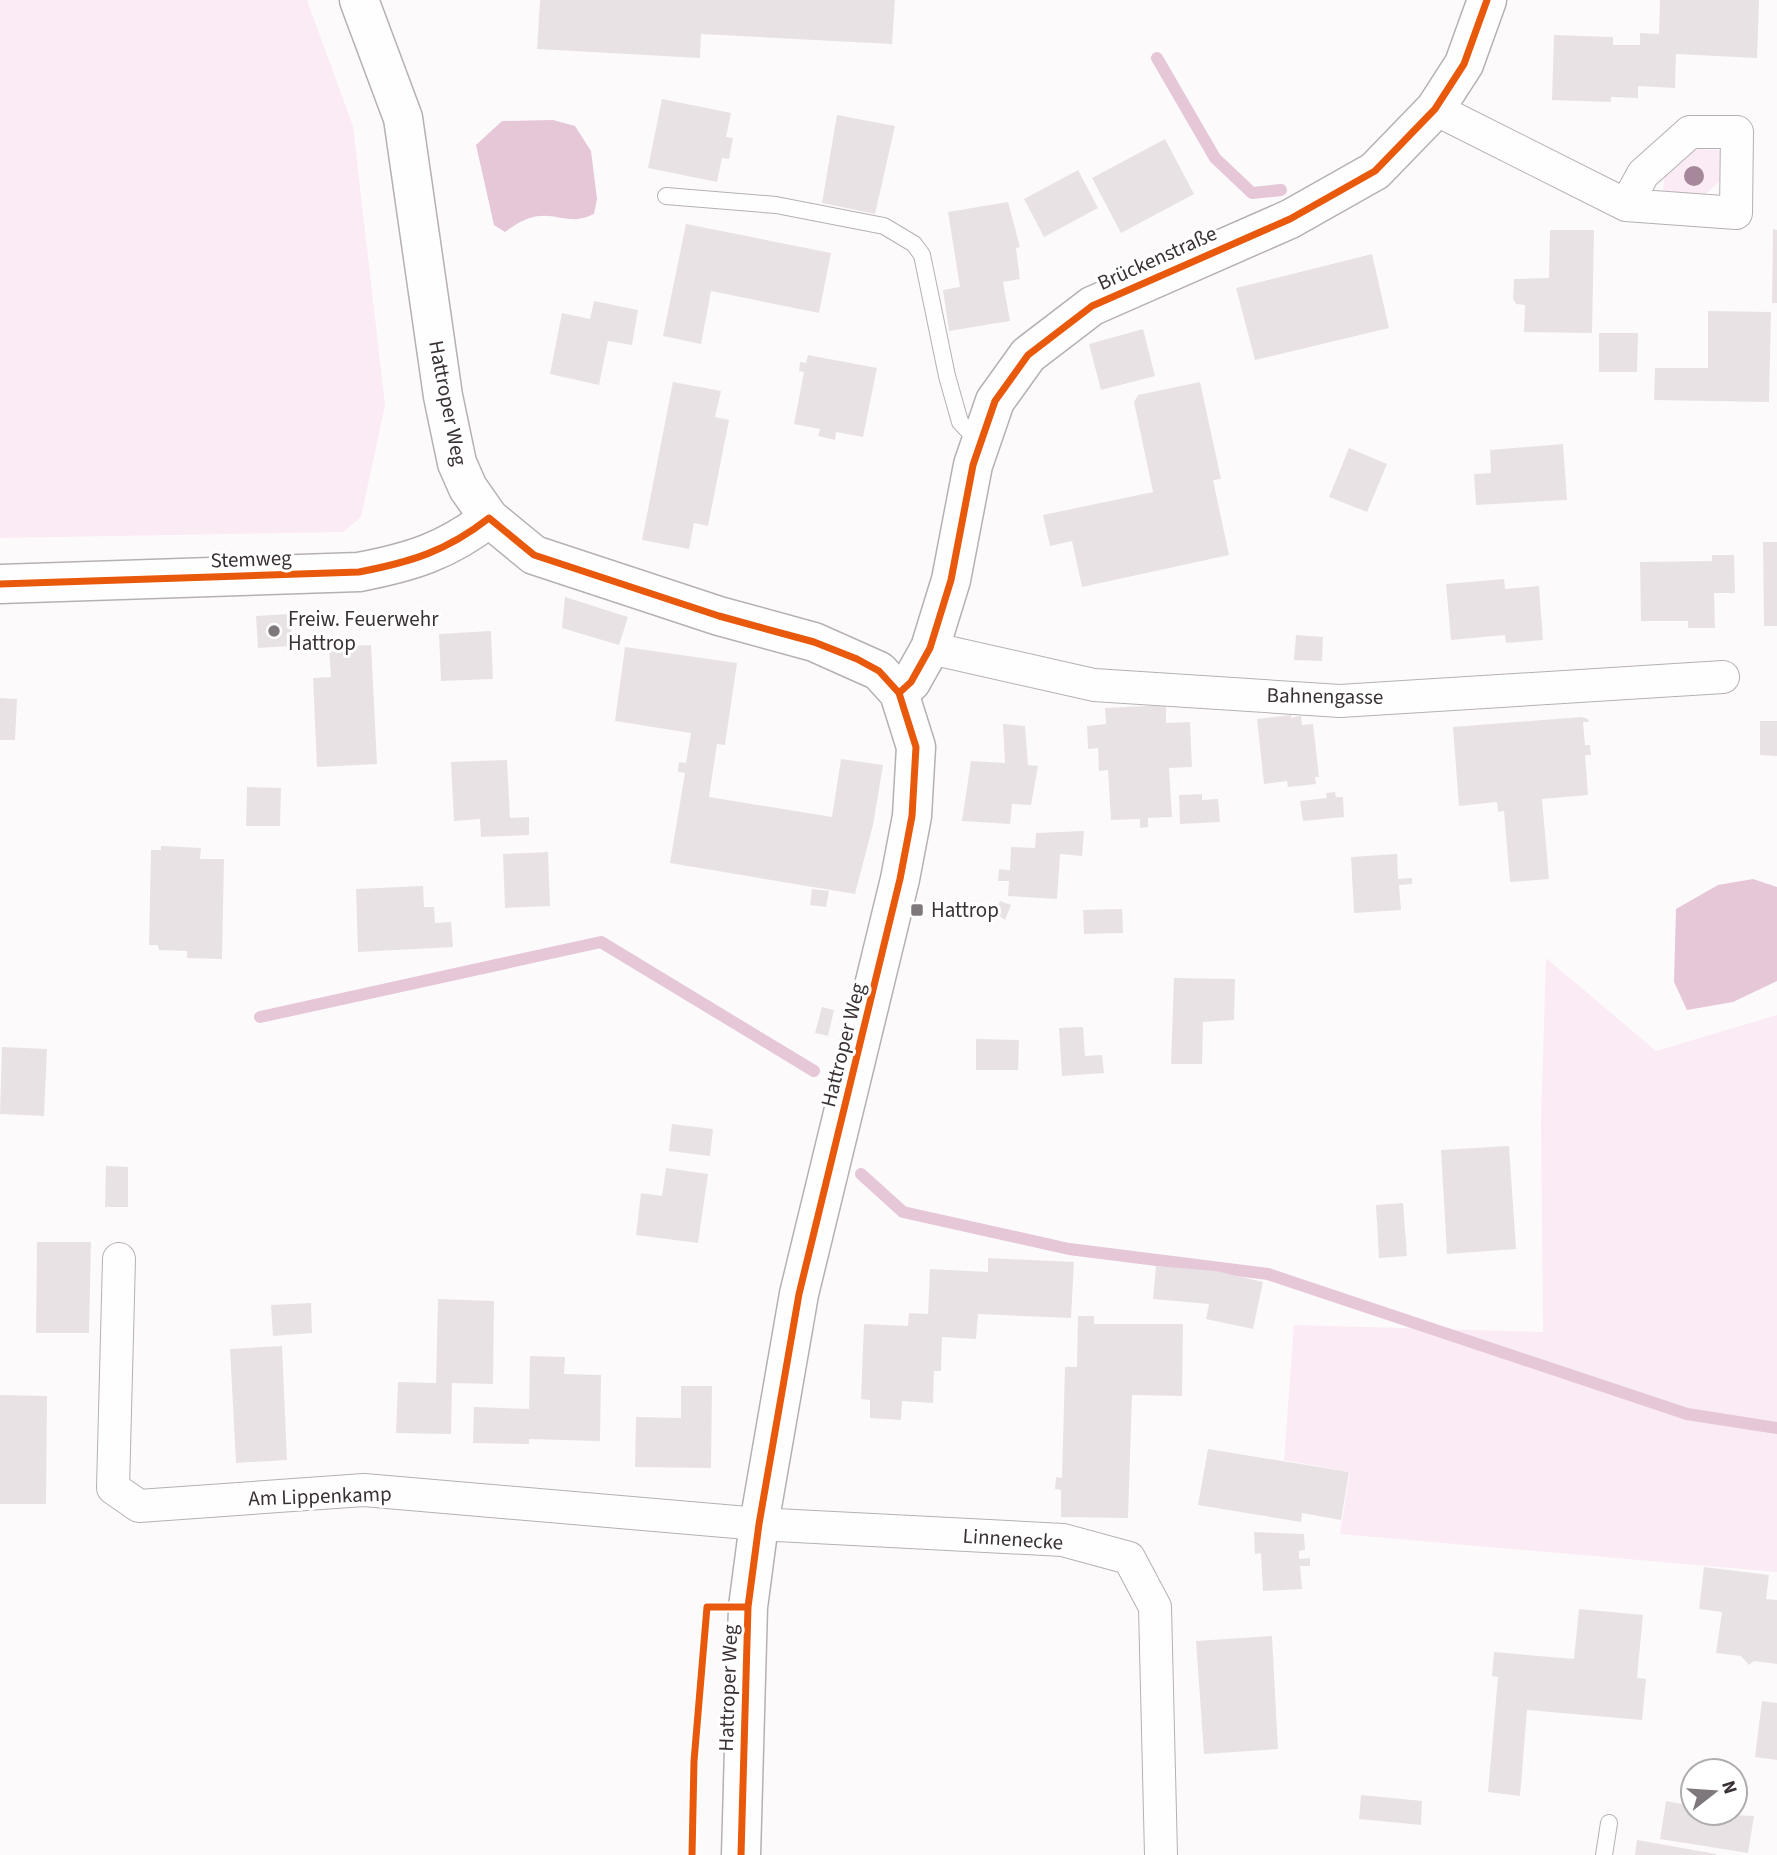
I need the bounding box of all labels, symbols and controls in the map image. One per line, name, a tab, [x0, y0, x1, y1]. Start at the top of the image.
street label: Brückenstraße	[1092, 218, 1222, 298]
street label: Hattroper Weg	[421, 338, 475, 469]
street label: Stemweg	[210, 543, 292, 575]
place label: Freiw. Feuerwehr Hattrop	[288, 604, 439, 658]
marker: Freiw. Feuerwehr Hattrop	[266, 623, 282, 639]
street label: Bahnengasse	[1266, 680, 1384, 712]
place label: Hattrop	[931, 895, 999, 925]
marker: Hattrop	[909, 902, 925, 918]
street label: Hattroper Weg	[813, 979, 873, 1110]
street label: Am Lippenkamp	[248, 1479, 392, 1513]
street label: Linnenecke	[962, 1521, 1064, 1557]
street label: Hattroper Weg	[711, 1624, 745, 1752]
north arrow	[1679, 1757, 1749, 1827]
text: N	[1714, 1777, 1744, 1797]

